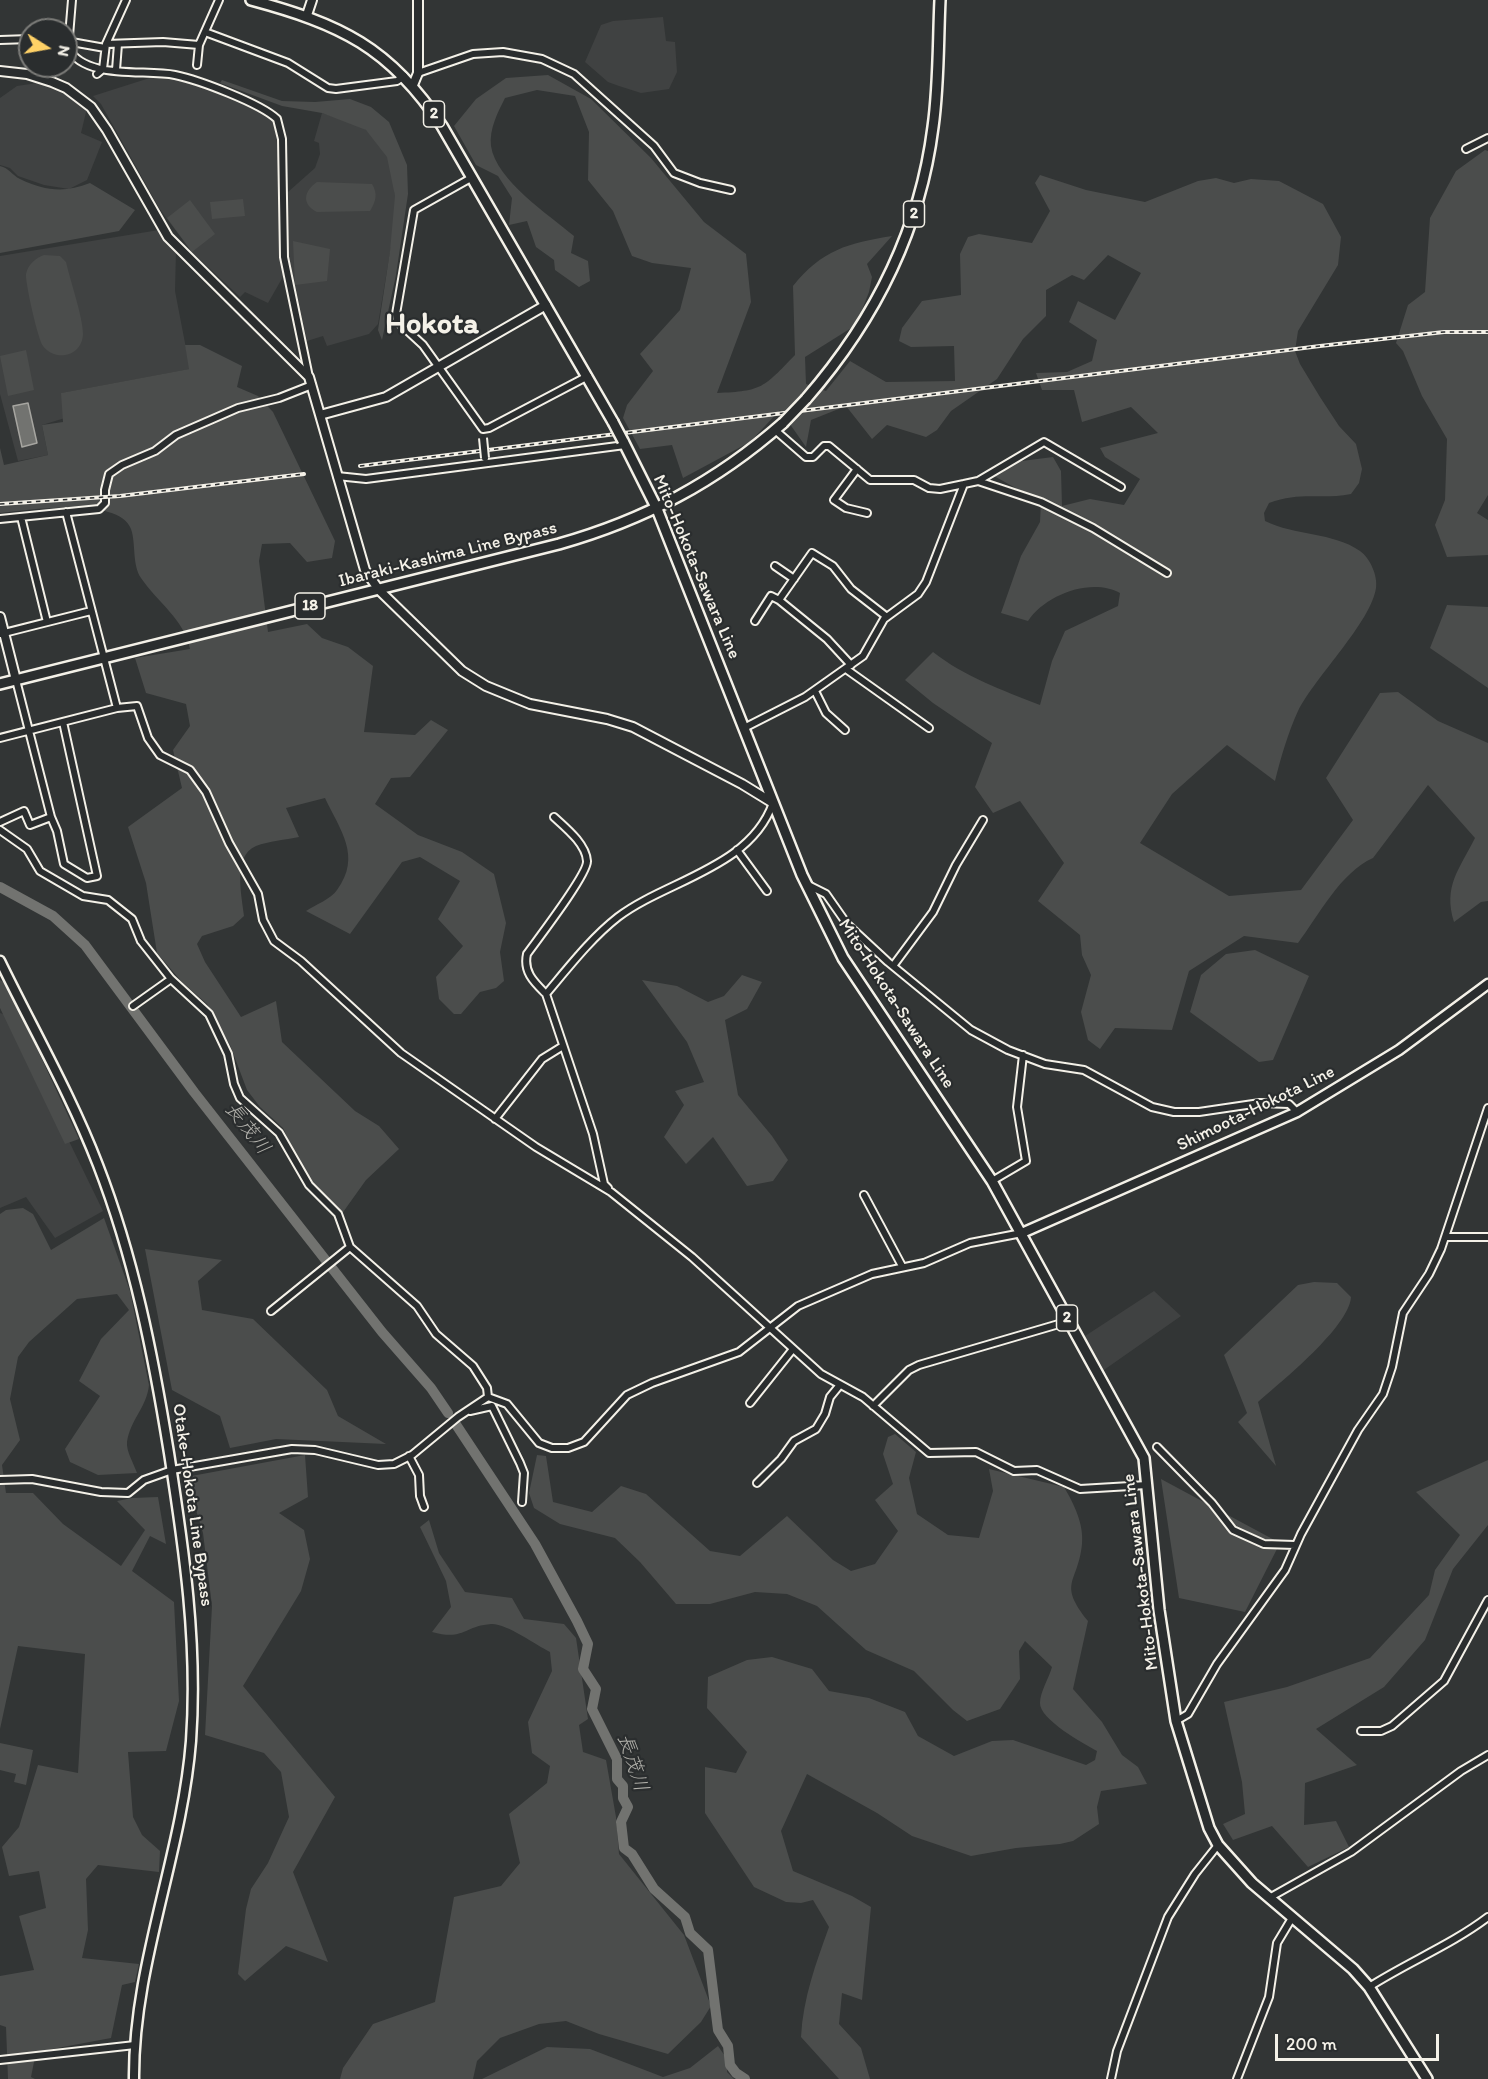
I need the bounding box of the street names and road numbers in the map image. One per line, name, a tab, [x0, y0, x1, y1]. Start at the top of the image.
road number: 2	[424, 101, 444, 127]
road number: 2	[904, 201, 924, 227]
street label: Mito-Hokota-Sawara Line	[647, 472, 745, 662]
street label: Ibaraki-Kashima Line Bypass	[337, 517, 559, 593]
road number: 18	[295, 593, 325, 619]
street label: Mito-Hokota-Sawara Line	[833, 915, 959, 1093]
street label: Shimoota-Hokota Line	[1173, 1061, 1339, 1157]
road number: 2	[1056, 1305, 1078, 1331]
street label: Otake-Hokota Line Bypass	[167, 1402, 217, 1608]
street label: Mito-Hokota-Sawara Line	[1118, 1473, 1164, 1671]

